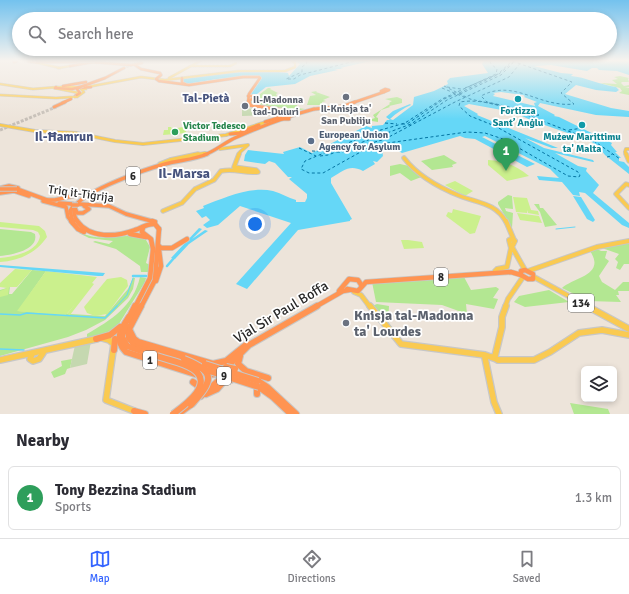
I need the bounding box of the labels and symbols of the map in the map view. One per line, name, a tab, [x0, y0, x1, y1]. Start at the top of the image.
district label: Tal-Pietà	[183, 91, 229, 106]
marker: Il-Knisja ta' San Publiju	[341, 92, 351, 102]
place label: Il-Madonna tad-Duluri	[252, 94, 303, 118]
marker: Fortizza Sant’ Anġlu	[513, 94, 523, 104]
marker: Il-Madonna tad-Duluri	[240, 101, 250, 111]
place label: Il-Knisja ta' San Publiju	[321, 103, 371, 127]
place label: Fortizza Sant’ Anġlu	[493, 105, 544, 129]
place label: Victor Tedesco Stadium	[183, 120, 246, 144]
marker: Mużew Marittimu ta' Malta	[577, 120, 587, 130]
marker: Victor Tedesco Stadium	[170, 127, 180, 137]
district label: Il-Ħamrun	[35, 129, 93, 145]
place label: European Union Agency for Asylum	[319, 129, 400, 153]
place label: Mużew Marittimu ta' Malta	[543, 131, 621, 155]
marker: European Union Agency for Asylum	[306, 136, 316, 146]
pin: 1	[493, 138, 519, 171]
district label: Il-Marsa	[158, 165, 210, 182]
road number: 6	[126, 167, 140, 185]
street label: Triq it-Tiġrija	[47, 182, 115, 206]
your location	[245, 214, 265, 234]
road number: 8	[434, 268, 448, 286]
street label: Vjal Sir Paul Boffa	[231, 277, 331, 347]
road number: 134	[568, 294, 594, 312]
place label: Knisja tal-Madonna ta' Lourdes	[353, 307, 473, 340]
marker: Knisja tal-Madonna ta' Lourdes	[341, 318, 351, 328]
road number: 1	[143, 351, 157, 369]
road number: 9	[217, 367, 231, 385]

